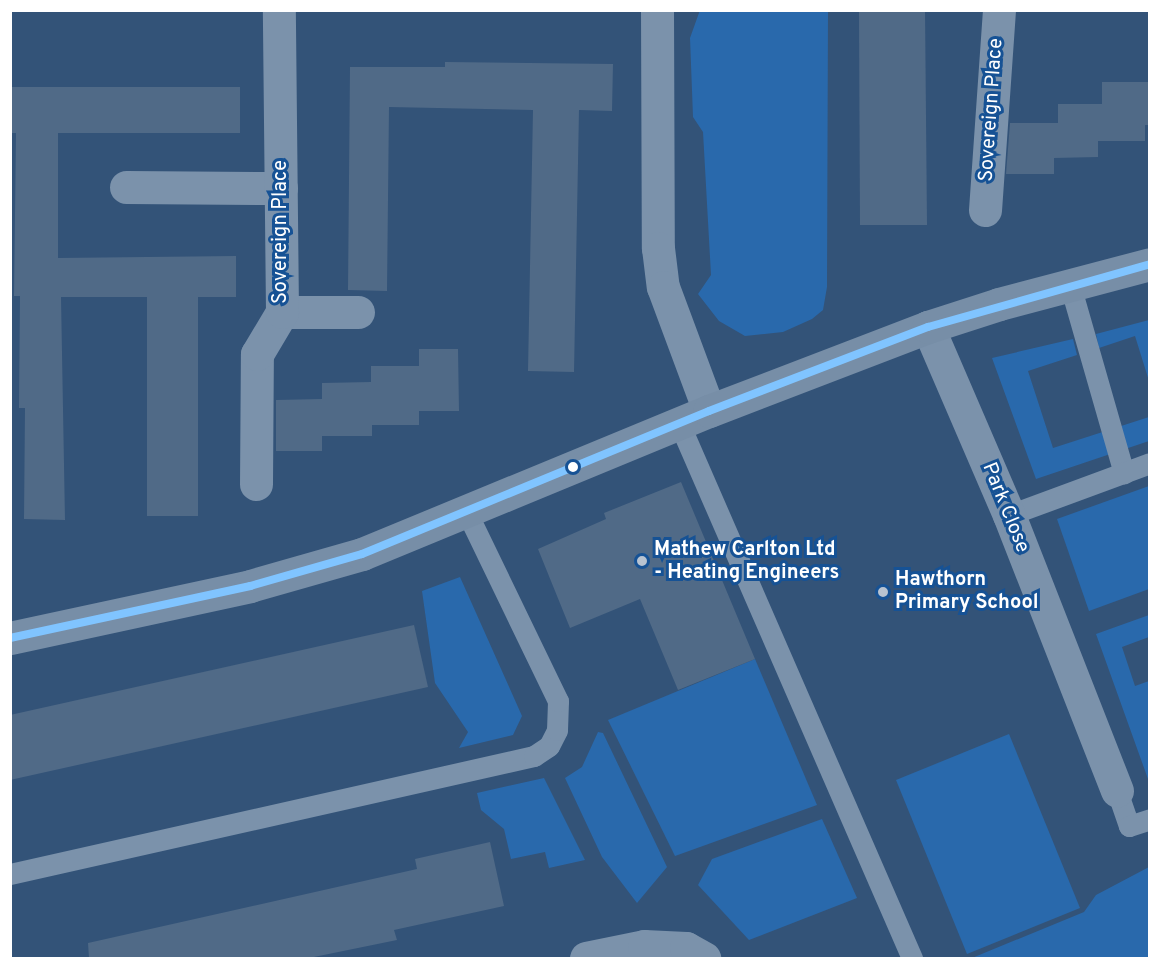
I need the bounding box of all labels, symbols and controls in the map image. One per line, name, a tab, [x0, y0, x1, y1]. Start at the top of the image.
street label: Sovereign Place	[975, 37, 1009, 183]
street label: Sovereign Place	[269, 160, 293, 304]
street label: Park Close	[976, 459, 1034, 557]
unlabelled marker	[567, 461, 579, 473]
place label: Mathew Carlton Ltd - Heating Engineers	[654, 538, 839, 585]
marker: Mathew Carlton Ltd - Heating Engineers	[635, 554, 649, 568]
place label: Hawthorn Primary School	[895, 568, 1039, 615]
marker: Hawthorn Primary School	[876, 585, 890, 599]

